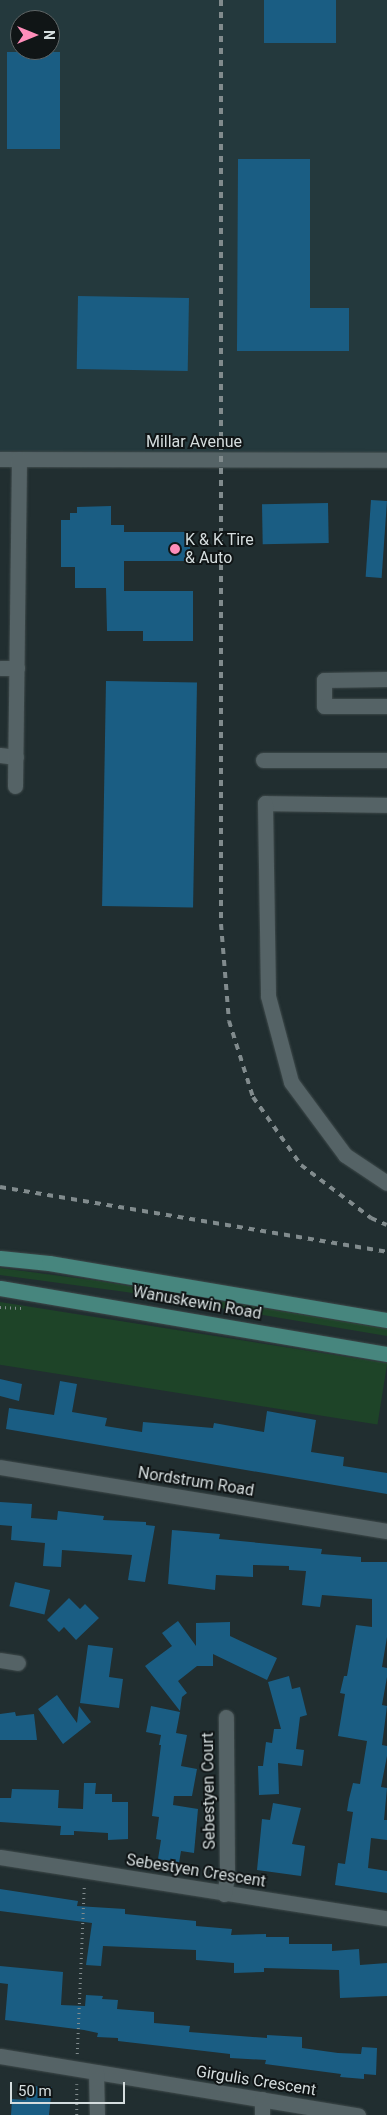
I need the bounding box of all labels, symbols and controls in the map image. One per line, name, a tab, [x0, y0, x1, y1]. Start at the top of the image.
north arrow	[10, 10, 60, 60]
text: N	[41, 30, 57, 40]
street label: Millar Avenue	[146, 432, 242, 452]
place label: K & K Tire & Auto	[185, 530, 254, 568]
marker: K & K Tire & Auto	[169, 543, 181, 555]
street label: Wanuskewin Road	[131, 1282, 263, 1324]
street label: Nordstrum Road	[137, 1463, 255, 1501]
street label: Sebestyen Court	[198, 1732, 220, 1850]
street label: Sebestyen Crescent	[125, 1850, 267, 1892]
street label: Girgulis Crescent	[195, 2062, 317, 2100]
scale bar	[12, 2072, 128, 2104]
text: 50 m	[18, 2082, 52, 2100]

